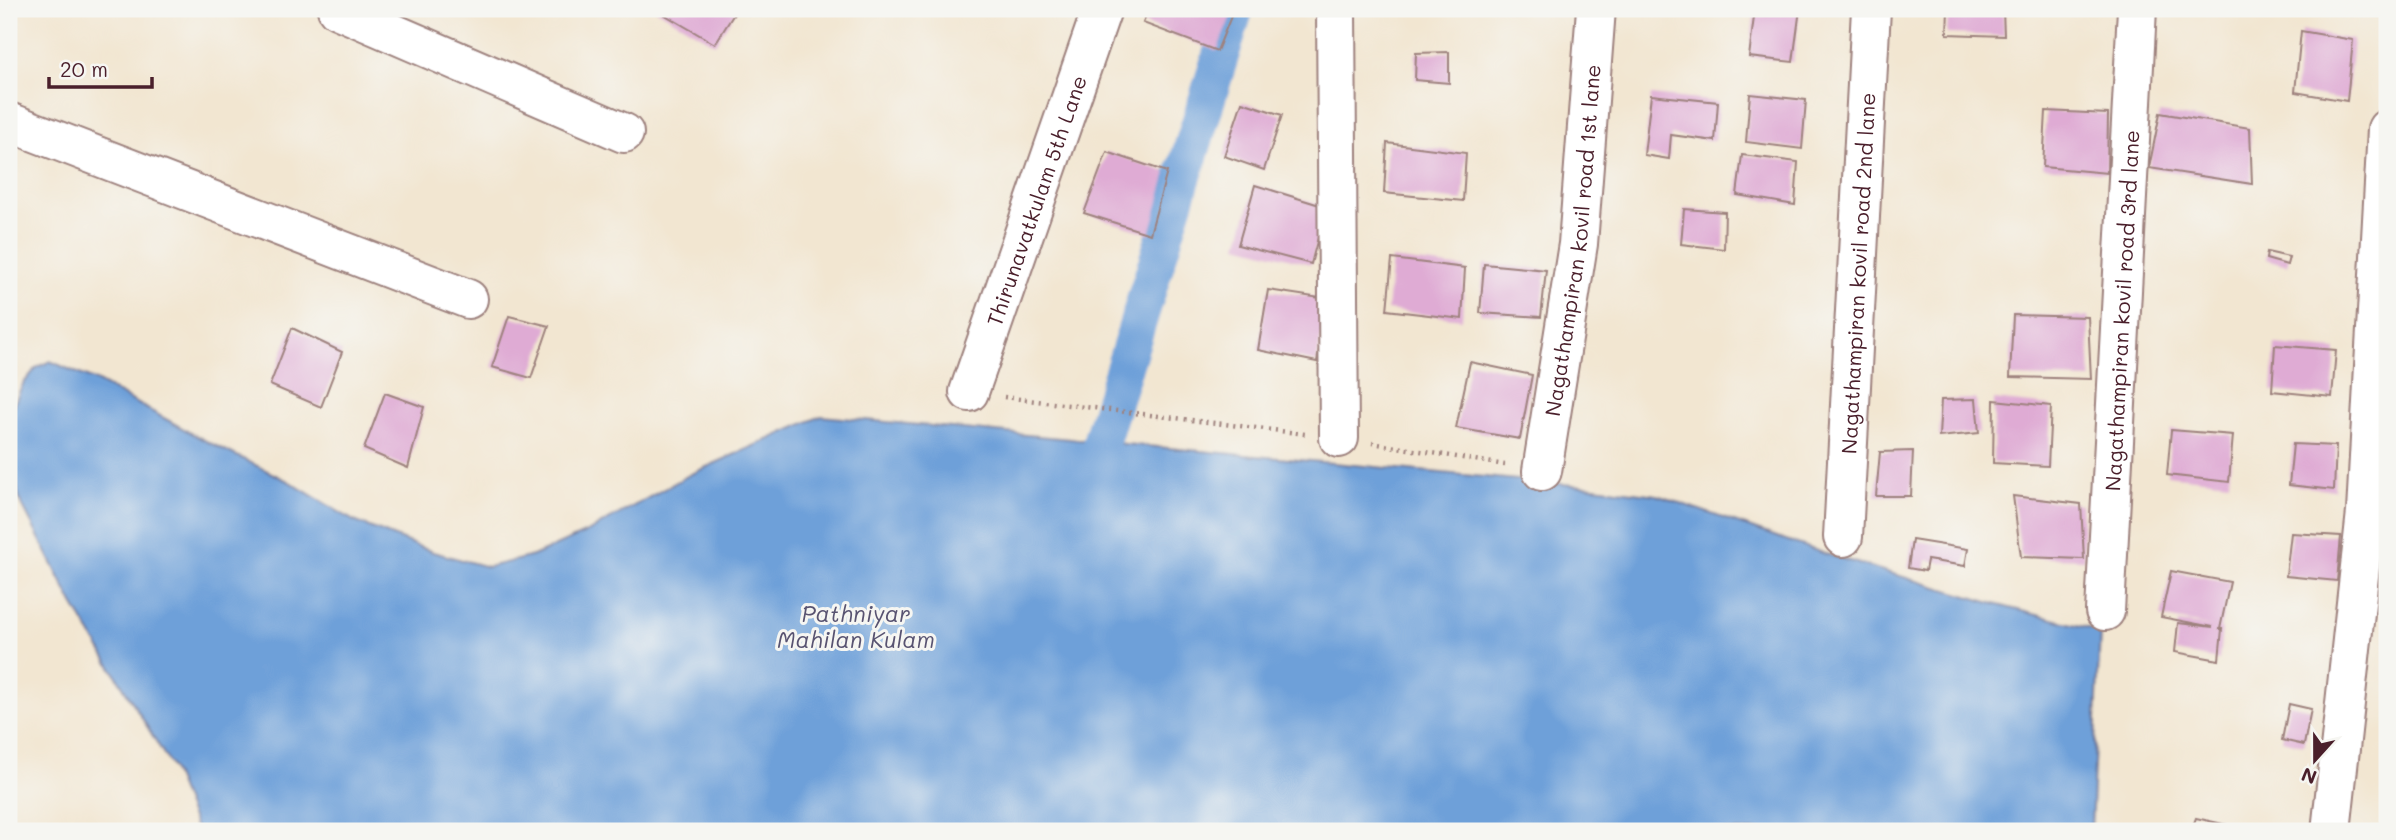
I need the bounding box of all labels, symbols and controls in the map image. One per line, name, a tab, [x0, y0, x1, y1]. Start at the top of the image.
scale bar	[49, 46, 152, 90]
text: 20 m	[60, 55, 108, 82]
street label: Nagathampiran kovil road 1st lane	[1537, 63, 1605, 418]
street label: Thirunavatkulam 5th Lane	[980, 71, 1092, 329]
street label: Nagathampiran kovil road 2nd lane	[1834, 92, 1880, 455]
street label: Nagathampiran kovil road 3rd lane	[2098, 129, 2144, 492]
water label: Pathniyar Mahilan Kulam	[777, 598, 935, 654]
north arrow	[2280, 724, 2350, 794]
text: N	[2298, 762, 2320, 791]

